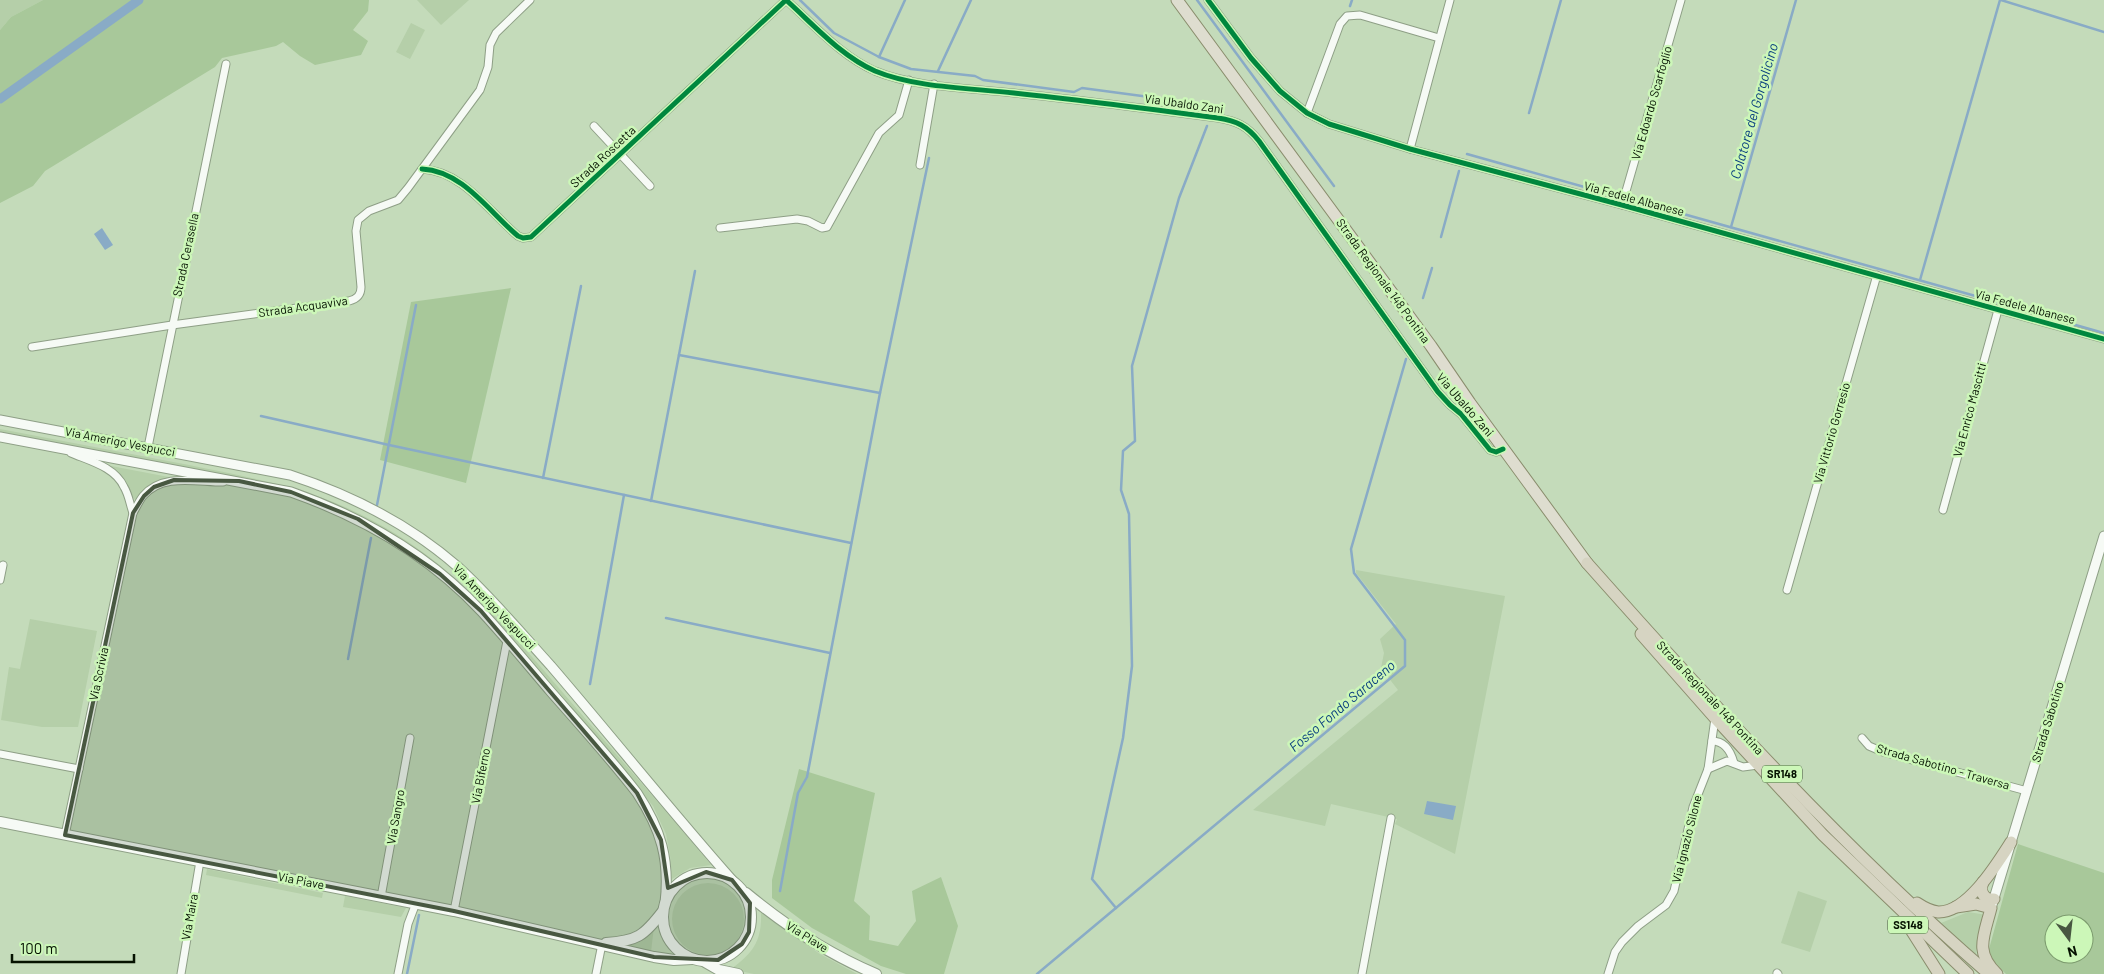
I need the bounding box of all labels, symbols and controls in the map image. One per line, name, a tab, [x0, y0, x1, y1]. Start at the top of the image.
water label: Colatore del Gorgolicino	[1726, 41, 1781, 181]
street label: Via Edoardo Scarfoglio	[1628, 44, 1674, 161]
street label: Via Ubaldo Zani	[1144, 91, 1225, 115]
street label: Strada Roscetta	[567, 123, 638, 190]
street label: Via Fedele Albanese	[1582, 178, 1686, 218]
street label: Strada Cerasella	[169, 212, 201, 298]
street label: Strada Regionale 148 Pontina	[1334, 216, 1434, 345]
street label: Via Fedele Albanese	[1973, 286, 2077, 326]
street label: Strada Acquaviva	[257, 293, 348, 319]
street label: Via Enrico Mascitti	[1950, 361, 1988, 458]
street label: Via Ubaldo Zani	[1434, 370, 1497, 439]
street label: Via Vittorio Gorresio	[1810, 381, 1852, 485]
street label: Via Amerigo Vespucci	[64, 423, 177, 459]
street label: Via Amerigo Vespucci	[451, 561, 539, 651]
street label: Strada Regionale 148 Pontina	[1654, 638, 1767, 757]
street label: Via Scrivia	[86, 646, 111, 702]
water label: Fosso Fondo Saraceno	[1285, 656, 1398, 755]
street label: Strada Sabotino	[2028, 680, 2066, 764]
street label: Strada Sabotino - Traversa	[1875, 740, 2011, 792]
street label: Via Biferno	[468, 747, 492, 805]
road number: SR148	[1762, 766, 1802, 782]
street label: Via Sangro	[383, 788, 407, 845]
street label: Via Ignazio Silone	[1668, 793, 1704, 884]
street label: Via Piave	[277, 869, 325, 891]
street label: Via Maira	[178, 893, 200, 941]
north arrow	[2044, 914, 2094, 964]
road number: SS148	[1888, 916, 1928, 934]
street label: Via Piave	[784, 918, 831, 954]
scale bar	[12, 932, 135, 964]
text: 100 m	[20, 939, 58, 957]
text: N	[2066, 943, 2079, 961]

